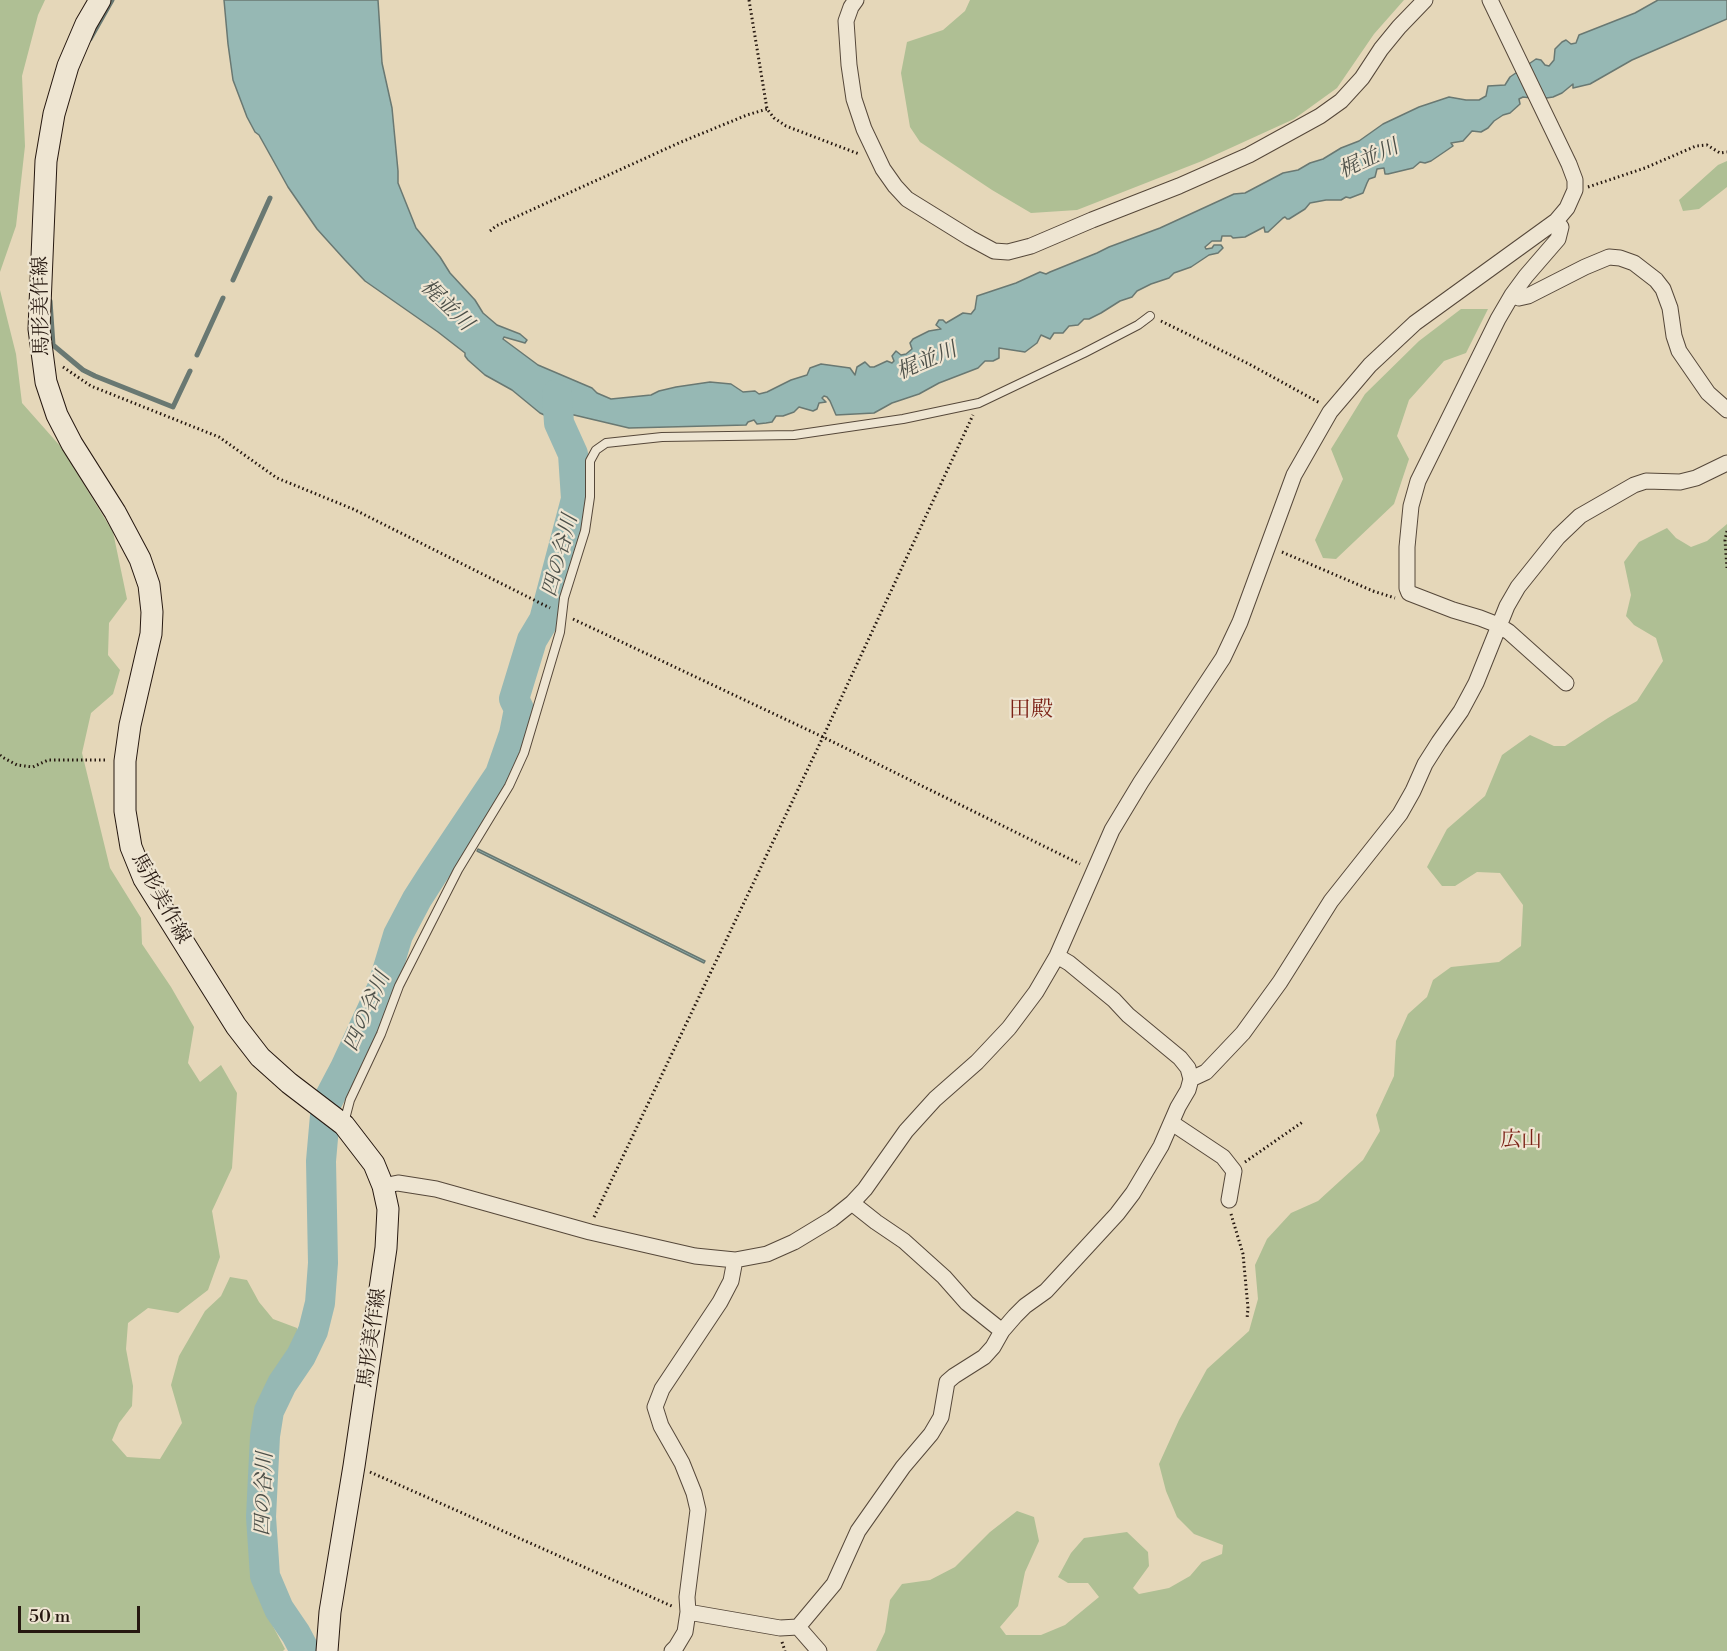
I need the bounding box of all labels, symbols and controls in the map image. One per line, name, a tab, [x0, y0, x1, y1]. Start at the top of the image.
water label: 梶並川	[1335, 135, 1403, 185]
street label: 馬形美作線	[29, 256, 55, 356]
water label: 梶並川	[415, 275, 477, 337]
water label: 梶並川	[893, 338, 961, 386]
water label: 四の谷川	[538, 512, 584, 600]
district label: 田殿	[1009, 698, 1053, 724]
street label: 馬形美作線	[125, 849, 195, 949]
water label: 四の谷川	[339, 969, 397, 1055]
district label: 広山	[1500, 1128, 1542, 1154]
street label: 馬形美作線	[354, 1287, 392, 1389]
water label: 四の谷川	[251, 1452, 279, 1536]
scale bar	[21, 1594, 142, 1632]
text: 50 m	[29, 1605, 70, 1628]

